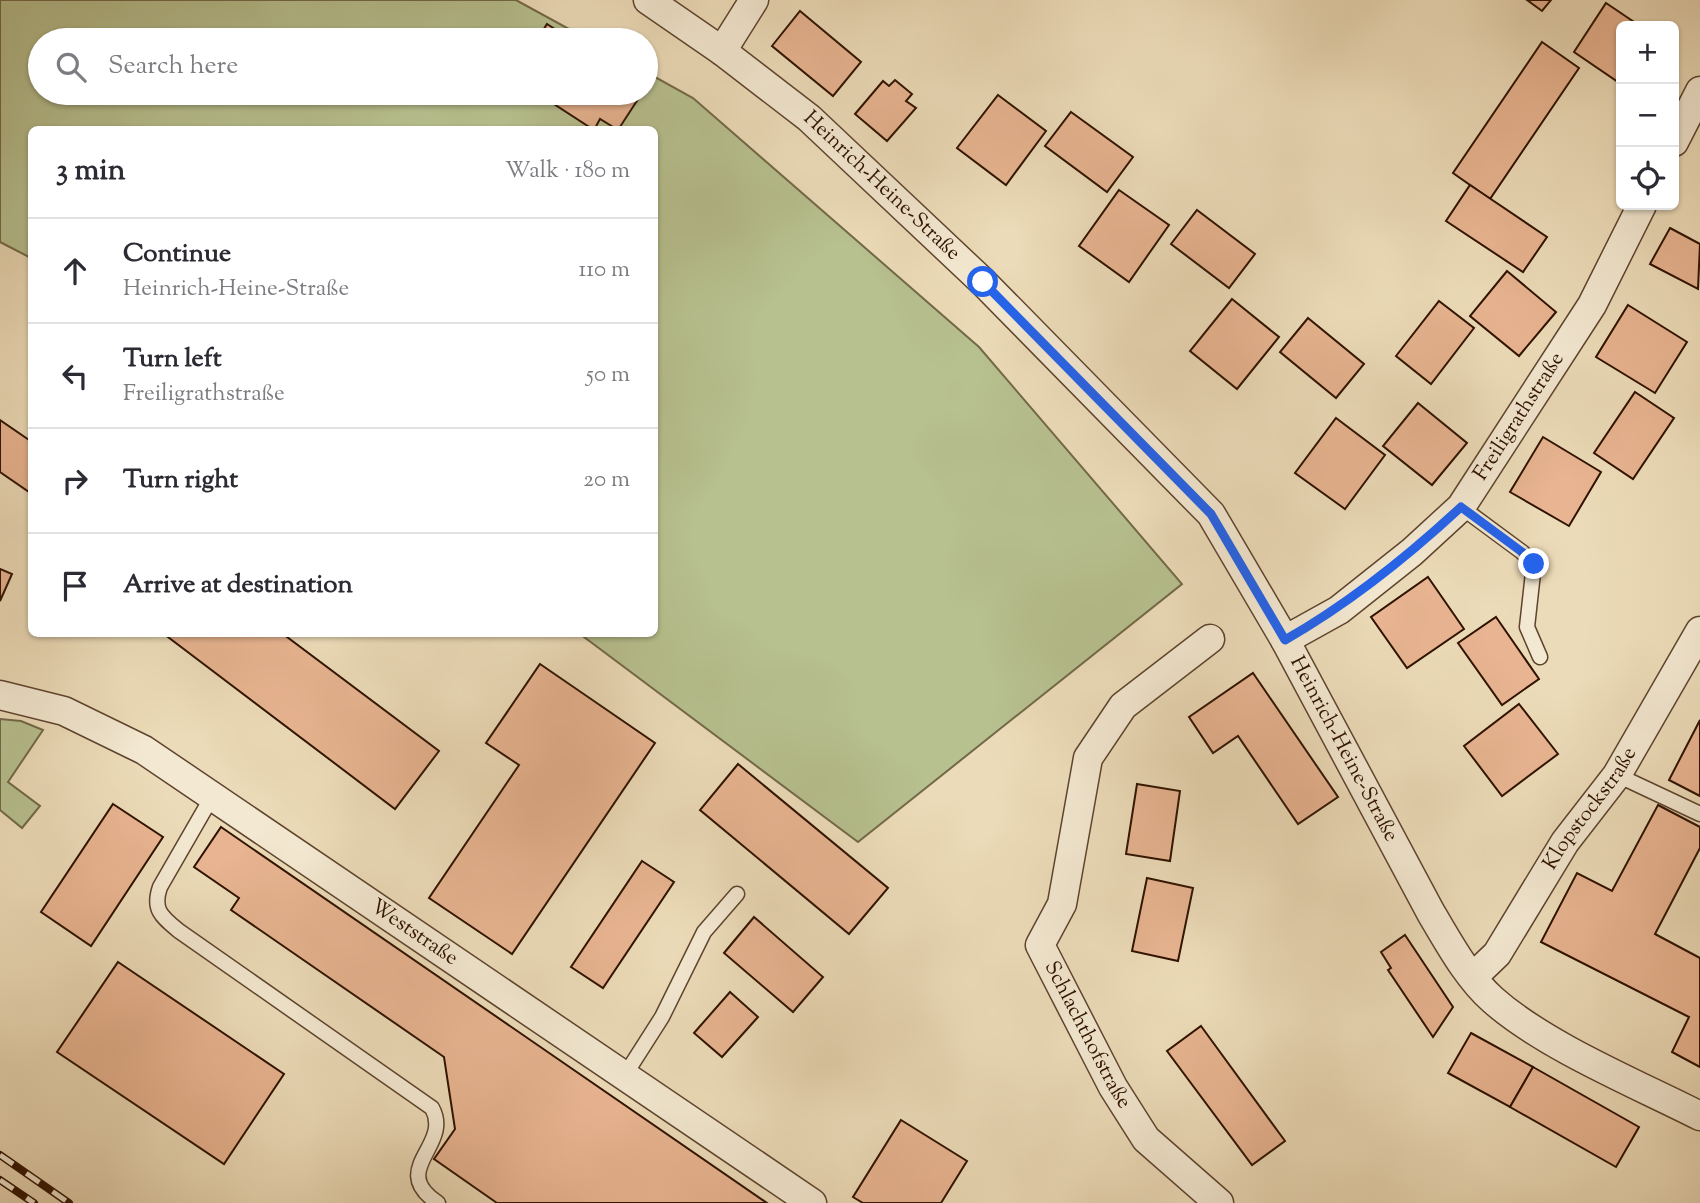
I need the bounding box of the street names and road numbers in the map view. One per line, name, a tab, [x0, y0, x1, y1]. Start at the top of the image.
street label: Heinrich-Heine-Straße	[796, 104, 967, 268]
street label: Freiligrathstraße	[1467, 347, 1572, 487]
street label: Heinrich-Heine-Straße	[1281, 651, 1405, 847]
street label: Klopstockstraße	[1536, 742, 1645, 876]
street label: Weststraße	[364, 892, 464, 974]
street label: Schlachthofstraße	[1036, 956, 1138, 1115]

